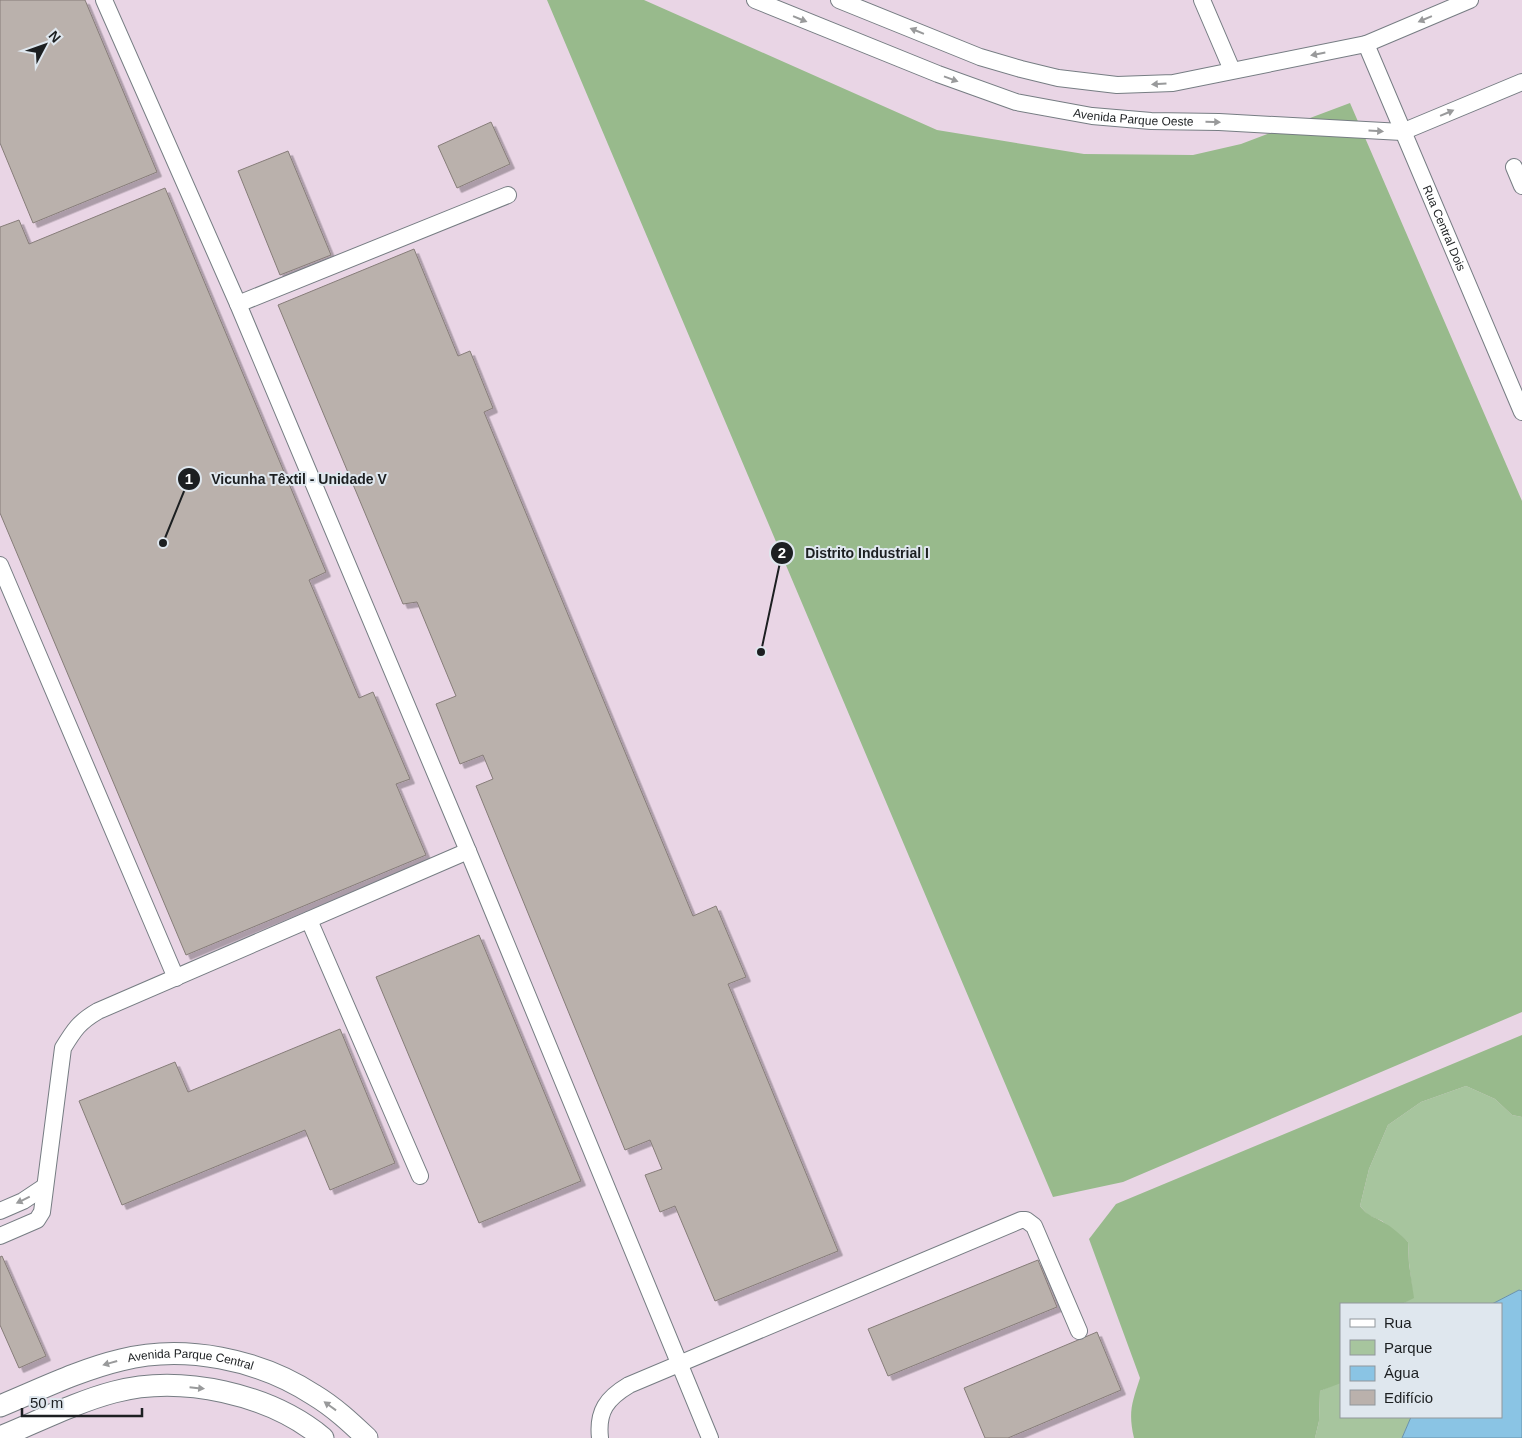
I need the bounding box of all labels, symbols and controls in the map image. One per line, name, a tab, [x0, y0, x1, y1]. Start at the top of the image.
one-way arrow	[793, 15, 808, 23]
one-way arrow	[1418, 16, 1432, 24]
north arrow	[20, 20, 70, 70]
text: N	[45, 27, 64, 46]
one-way arrow	[910, 27, 924, 35]
one-way arrow	[1310, 50, 1326, 58]
one-way arrow	[944, 76, 959, 83]
one-way arrow	[1150, 80, 1166, 88]
street label: Avenida Parque Oeste	[1072, 106, 1194, 129]
one-way arrow	[1440, 109, 1454, 117]
one-way arrow	[1206, 118, 1222, 126]
one-way arrow	[1368, 127, 1384, 135]
street label: Rua Central Dois	[1420, 183, 1468, 273]
callout: Vicunha Têxtil - Unidade V	[177, 464, 397, 493]
text: 1	[185, 470, 193, 487]
text: Vicunha Têxtil - Unidade V	[211, 471, 387, 487]
callout: Distrito Industrial I	[770, 538, 938, 567]
text: 2	[778, 544, 786, 561]
text: Distrito Industrial I	[805, 545, 929, 561]
one-way arrow	[16, 1197, 30, 1205]
legend	[1340, 1303, 1502, 1418]
text: Rua	[1384, 1314, 1412, 1331]
text: Parque	[1384, 1339, 1432, 1356]
street label: Avenida Parque Central	[126, 1347, 255, 1373]
one-way arrow	[102, 1360, 117, 1368]
text: Água	[1384, 1364, 1420, 1381]
one-way arrow	[189, 1384, 205, 1392]
scale bar	[22, 1386, 142, 1418]
text: Edifício	[1384, 1389, 1433, 1406]
text: 50 m	[30, 1394, 63, 1411]
one-way arrow	[323, 1401, 337, 1411]

